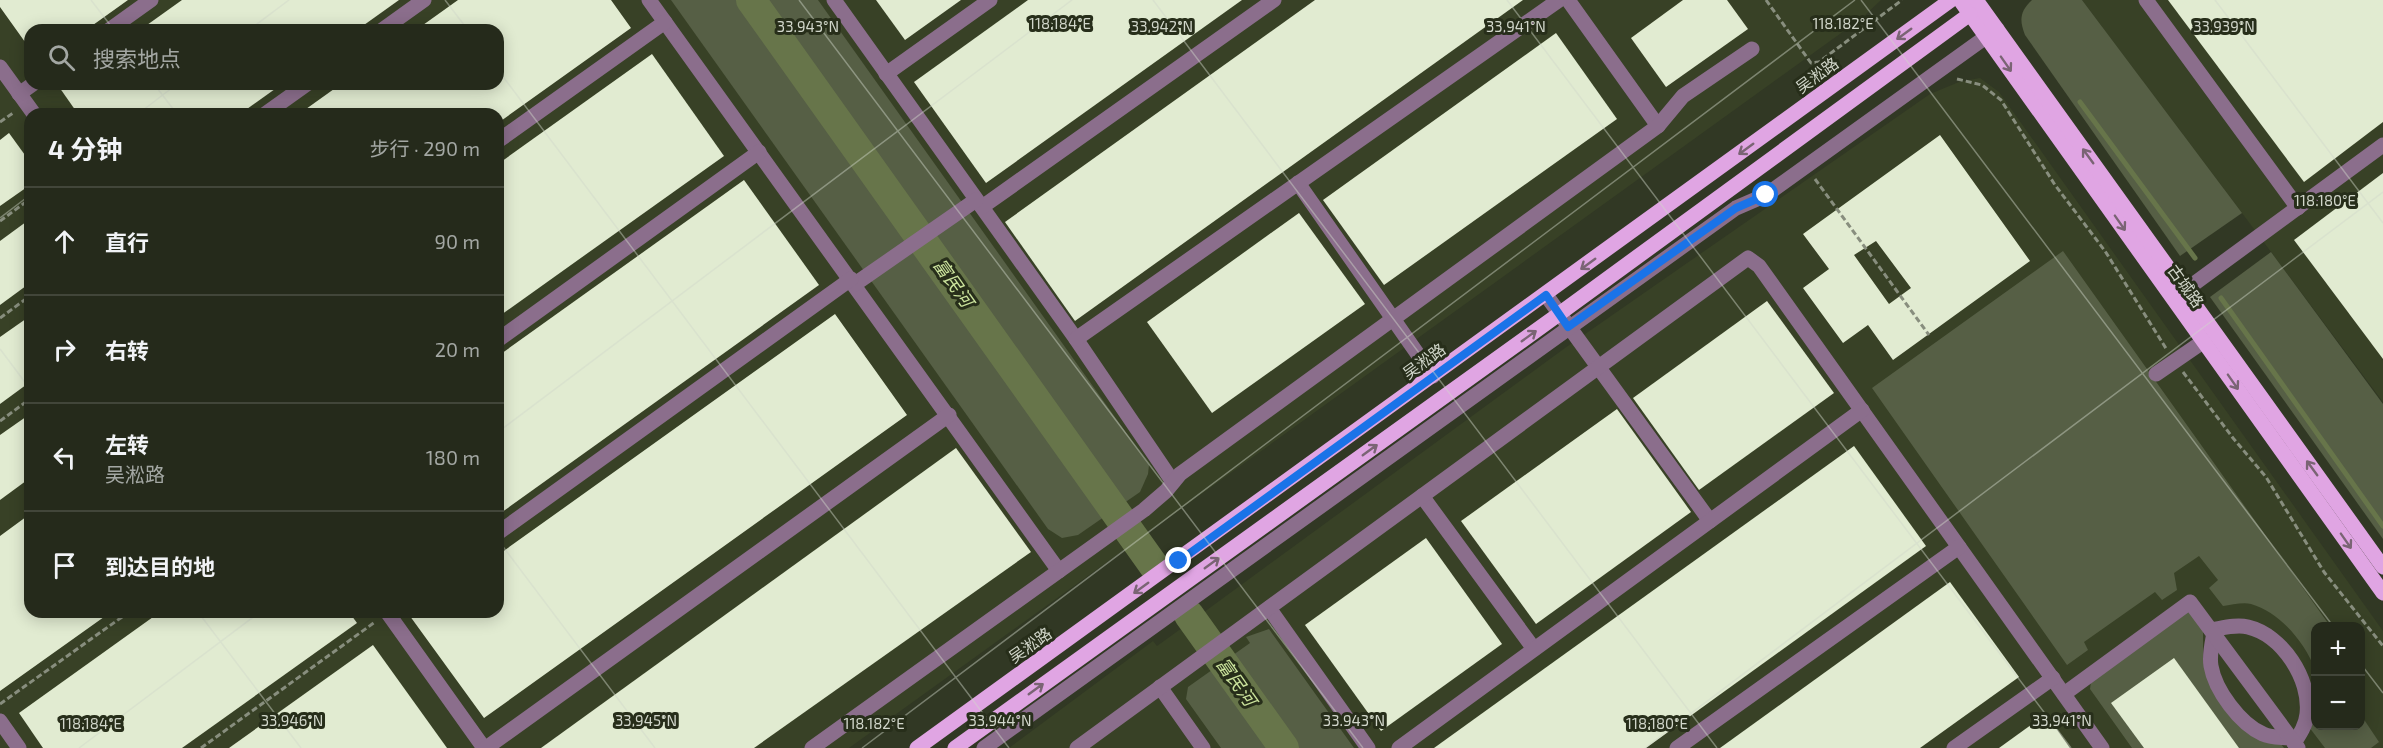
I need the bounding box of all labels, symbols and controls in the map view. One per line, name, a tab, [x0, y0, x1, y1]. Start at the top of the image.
text: 118.184°E	[1029, 14, 1091, 32]
text: 118.182°E	[1812, 14, 1874, 32]
text: 33.943°N	[777, 17, 839, 35]
text: 33.942°N	[1131, 17, 1193, 35]
text: 33.941°N	[1486, 17, 1546, 35]
text: 33.939°N	[2193, 17, 2255, 35]
search box	[24, 24, 504, 90]
one-way arrow	[1896, 28, 1912, 41]
icon: search	[45, 41, 78, 74]
text: 搜索地点	[93, 45, 181, 71]
street label: 吴淞路	[1792, 53, 1842, 96]
one-way arrow	[2000, 56, 2013, 72]
text: 4 分钟	[48, 133, 122, 164]
text: 步行 · 290 m	[370, 136, 480, 160]
one-way arrow	[1738, 142, 1754, 155]
one-way arrow	[2082, 148, 2094, 165]
route start	[1752, 181, 1778, 207]
text: 118.180°E	[2294, 191, 2356, 209]
one-way arrow	[2113, 215, 2126, 231]
icon: ahead	[48, 225, 81, 258]
text: 直行	[105, 229, 149, 255]
text: 90 m	[435, 229, 480, 253]
water label: 富民河	[929, 254, 980, 313]
one-way arrow	[1581, 258, 1597, 270]
street label: 古城路	[2165, 261, 2208, 311]
one-way arrow	[1520, 330, 1536, 342]
icon: right	[48, 333, 81, 366]
text: 右转	[105, 337, 149, 363]
text: 20 m	[435, 337, 480, 361]
street label: 吴淞路	[1399, 339, 1449, 382]
one-way arrow	[2227, 373, 2239, 389]
text: 左转	[105, 431, 149, 457]
icon: left	[48, 441, 81, 474]
one-way arrow	[1362, 444, 1378, 456]
text: 180 m	[426, 445, 480, 469]
one-way arrow	[2306, 461, 2318, 477]
text: 吴淞路	[105, 462, 165, 486]
one-way arrow	[2340, 532, 2352, 548]
route end	[1165, 547, 1191, 573]
icon: arrive	[48, 549, 81, 582]
text: 到达目的地	[105, 553, 215, 579]
one-way arrow	[1203, 557, 1219, 570]
one-way arrow	[1134, 582, 1150, 594]
map controls	[2311, 622, 2365, 730]
button: +	[2311, 622, 2365, 676]
street label: 吴淞路	[1005, 623, 1055, 666]
water label: 富民河	[1212, 653, 1263, 712]
button: −	[2311, 676, 2365, 730]
one-way arrow	[1028, 683, 1044, 696]
text: 33.946°N	[261, 711, 323, 729]
text: 33.945°N	[615, 711, 677, 729]
text: 33.944°N	[968, 711, 1032, 729]
text: 33.943°N	[1323, 711, 1385, 729]
text: 33.941°N	[2032, 711, 2092, 729]
text: 118.184°E	[60, 714, 122, 732]
text: 118.182°E	[843, 714, 905, 732]
text: 118.180°E	[1626, 714, 1688, 732]

